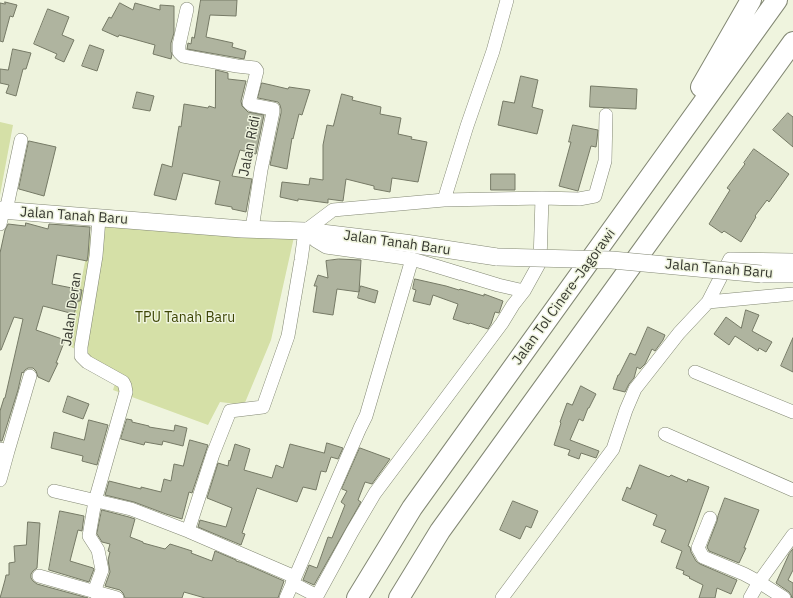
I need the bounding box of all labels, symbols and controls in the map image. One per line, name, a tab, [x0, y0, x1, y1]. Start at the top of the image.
street label: Jalan Ridi	[236, 114, 264, 178]
street label: Jalan Tanah Baru	[20, 204, 128, 228]
street label: Jalan Tol Cinere–Jagorawi	[509, 226, 619, 368]
street label: Jalan Tanah Baru	[342, 227, 452, 259]
street label: Jalan Tanah Baru	[664, 256, 774, 282]
street label: Jalan Deran	[58, 271, 86, 347]
park label: TPU Tanah Baru	[135, 310, 235, 326]

